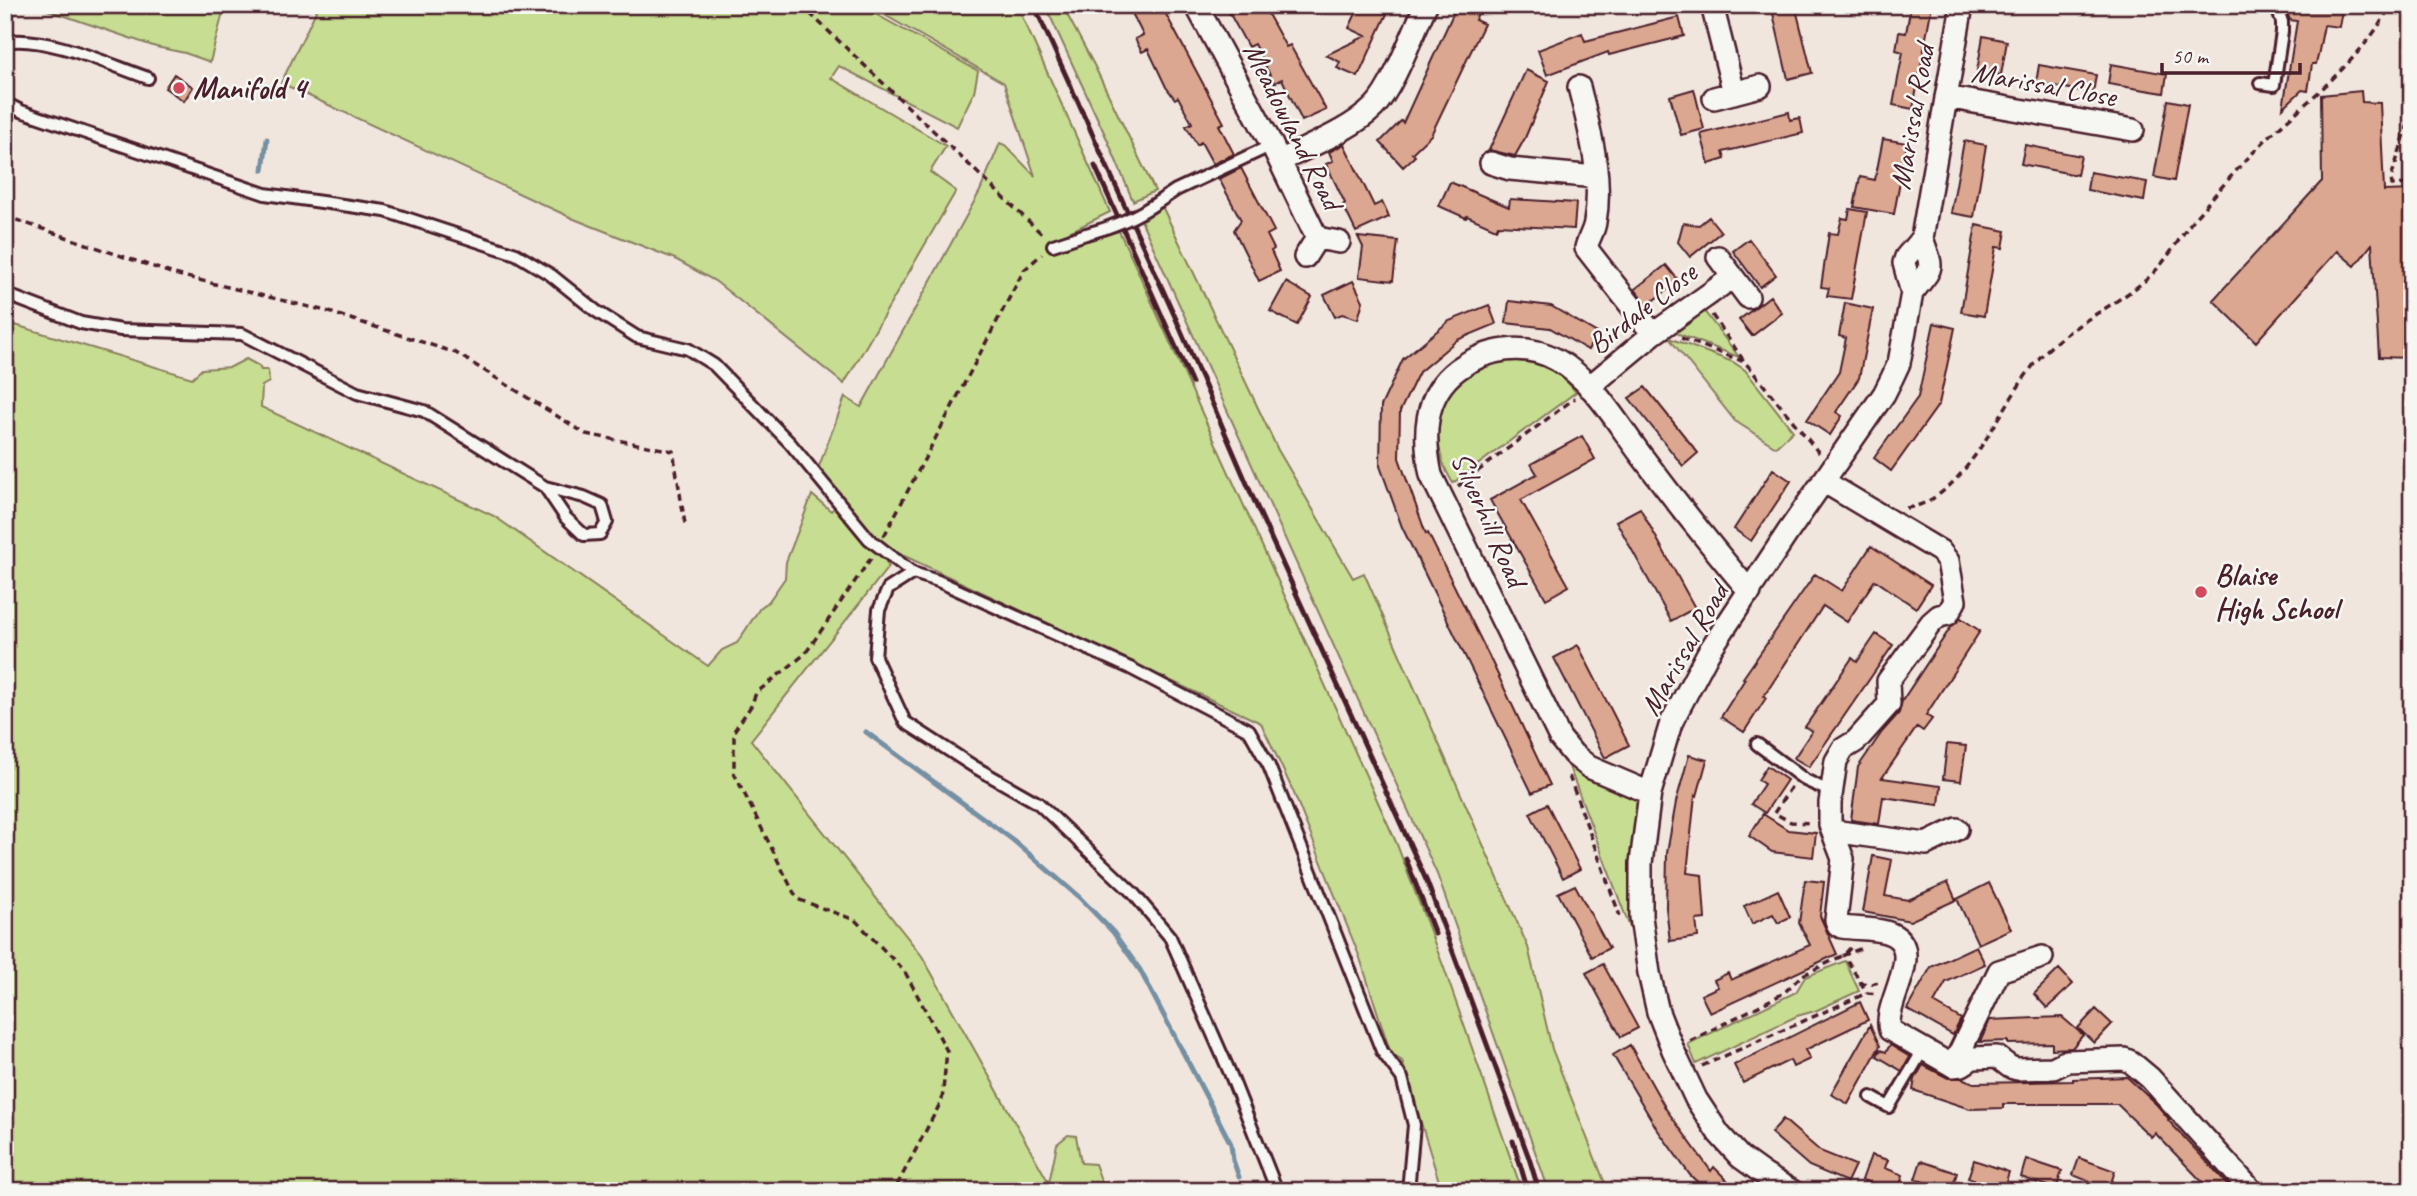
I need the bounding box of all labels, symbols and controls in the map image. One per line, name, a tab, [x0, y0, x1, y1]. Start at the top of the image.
scale bar	[2162, 32, 2300, 76]
street label: Meadowland Road	[1235, 36, 1353, 220]
street label: Marissal Road	[1881, 37, 1944, 192]
text: 50 m	[2172, 43, 2210, 69]
street label: Marissal Close	[1969, 53, 2121, 116]
place label: Manifold 4	[193, 69, 309, 107]
marker: Manifold 4	[171, 80, 187, 96]
street label: Birdale Close	[1580, 252, 1706, 362]
street label: Silverhill Road	[1442, 446, 1537, 596]
place label: Blaise High School	[2215, 556, 2344, 628]
street label: Marissal Road	[1631, 572, 1739, 722]
marker: Blaise High School	[2193, 584, 2209, 600]

